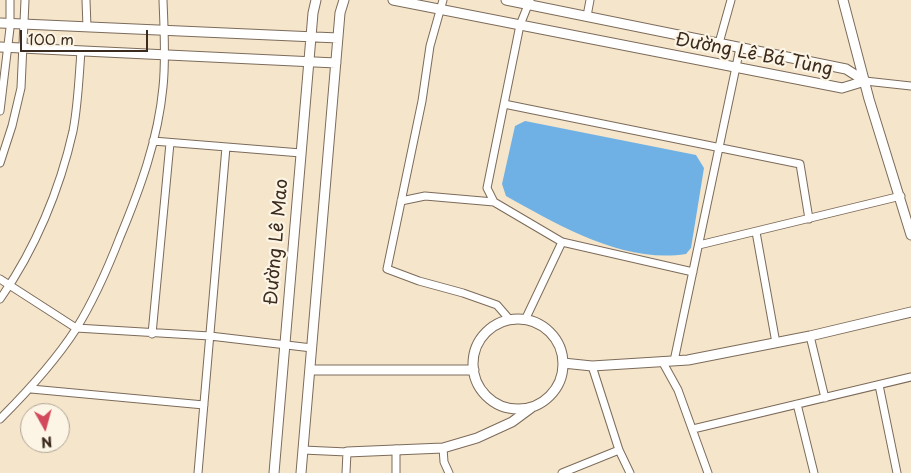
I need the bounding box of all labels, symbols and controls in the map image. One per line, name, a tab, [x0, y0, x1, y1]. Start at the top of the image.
scale bar	[22, 20, 150, 52]
text: 100 m	[28, 27, 74, 50]
street label: Đường Lê Bá Tùng	[673, 29, 835, 81]
street label: Đường Lê Mao	[261, 178, 293, 306]
north arrow	[20, 403, 70, 453]
text: N	[40, 431, 54, 453]

